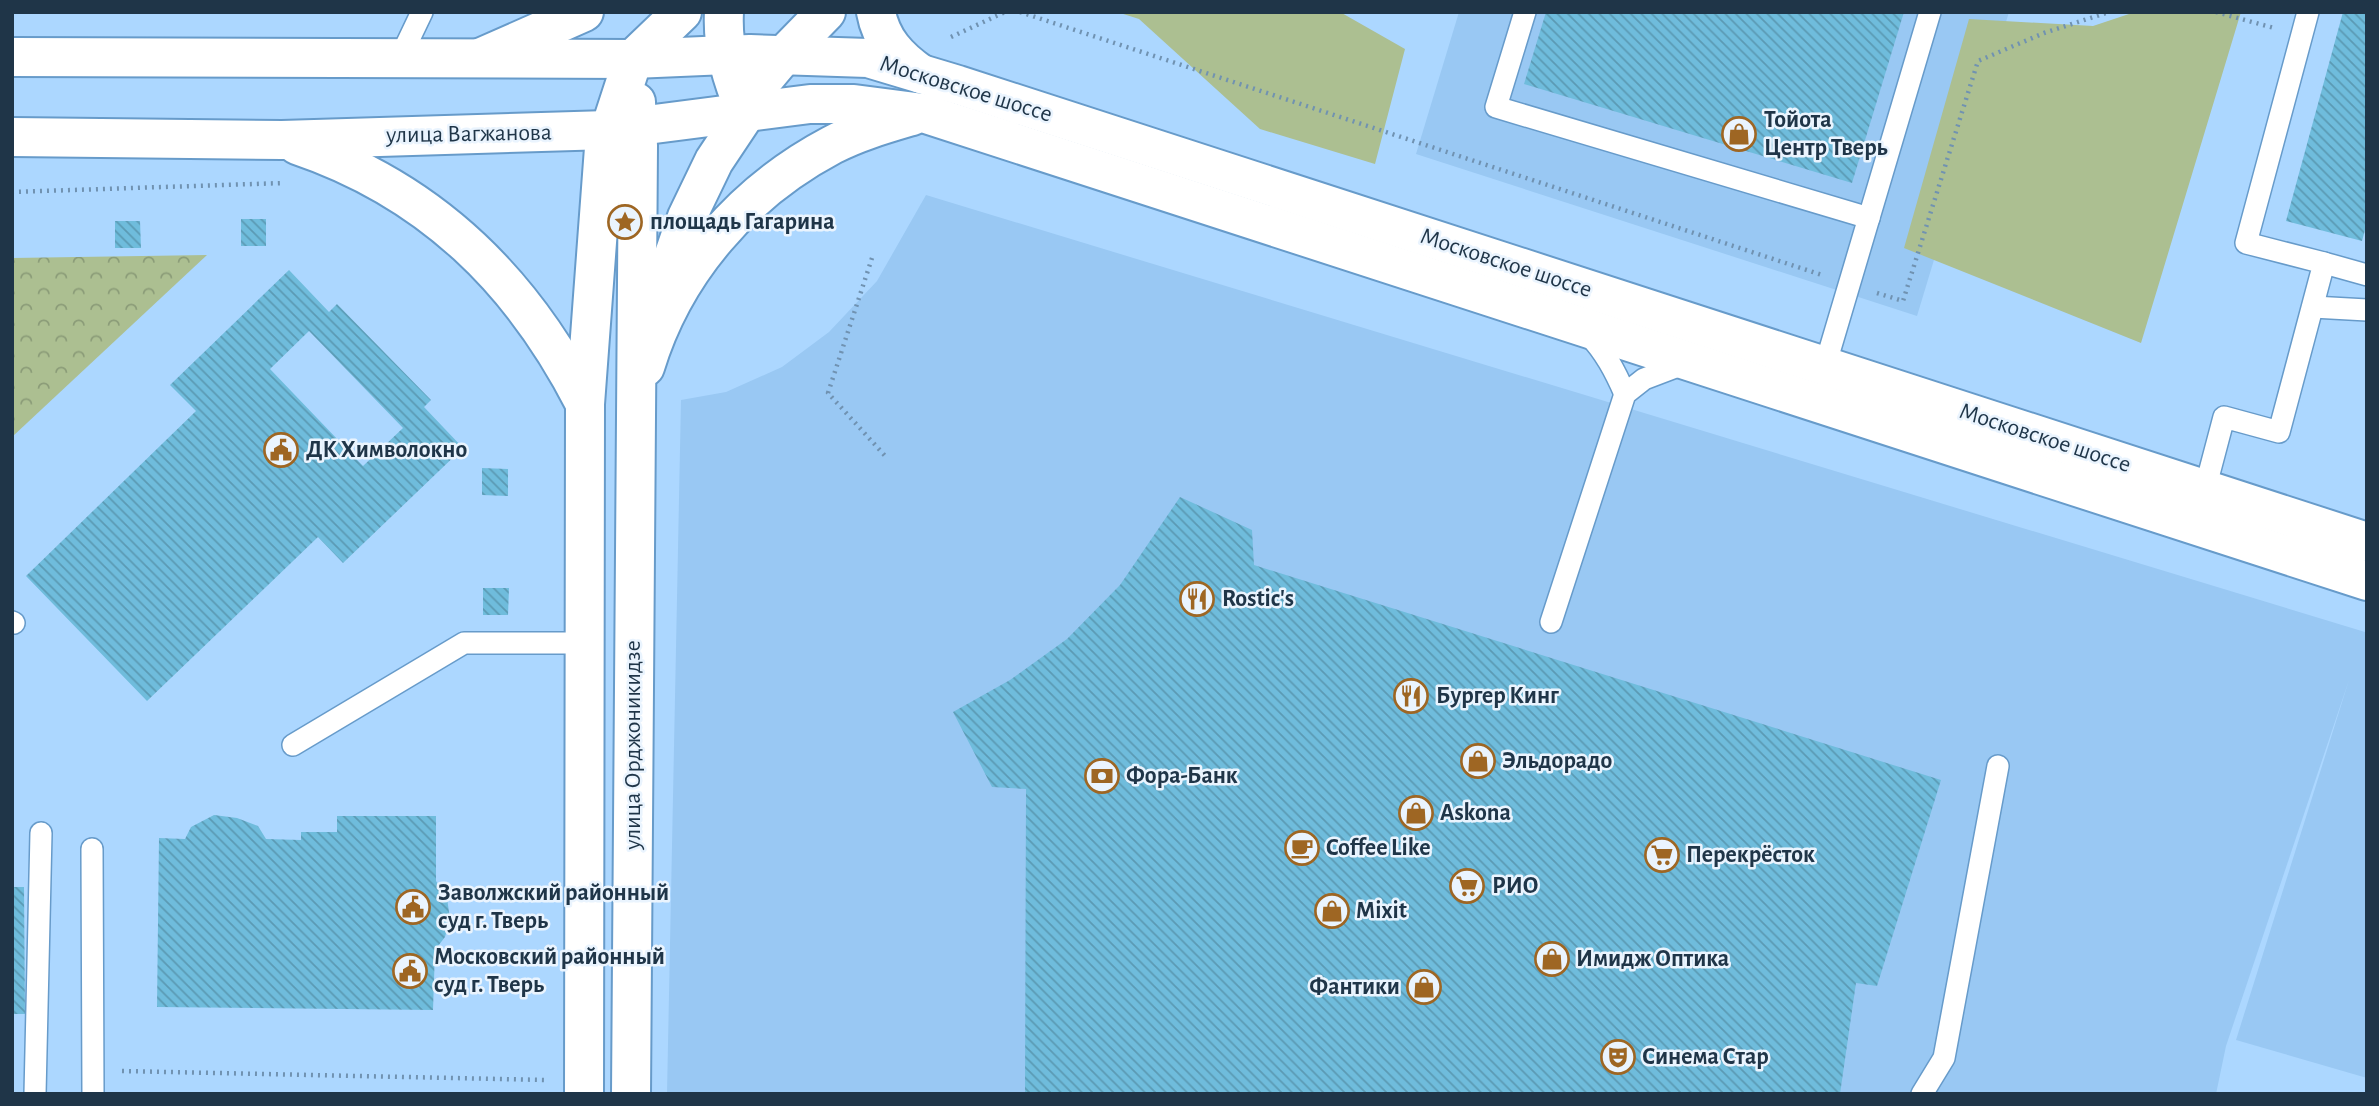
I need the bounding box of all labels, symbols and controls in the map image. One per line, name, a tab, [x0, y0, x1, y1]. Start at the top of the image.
street label: Московское шоссе	[877, 51, 1055, 127]
place label: Тойота Центр Тверь	[1764, 108, 1888, 160]
shop icon: Тойота Центр Тверь	[1720, 115, 1758, 153]
street label: улица Вагжанова	[385, 121, 552, 147]
place icon: площадь Гагарина	[606, 203, 644, 241]
place label: площадь Гагарина	[650, 210, 835, 234]
street label: Московское шоссе	[1417, 224, 1595, 302]
street label: Московское шоссе	[1956, 399, 2134, 477]
public building icon: ДК Химволокно	[262, 431, 300, 469]
place label: ДК Химволокно	[306, 438, 468, 462]
restaurant icon: Rostic's	[1178, 580, 1216, 618]
place label: Rostic's	[1222, 587, 1294, 611]
street label: улица Орджоникидзе	[621, 640, 645, 851]
restaurant icon: Бургер Кинг	[1392, 677, 1430, 715]
place label: Бургер Кинг	[1436, 684, 1559, 708]
shop icon: Эльдорадо	[1459, 742, 1497, 780]
place label: Эльдорадо	[1502, 749, 1612, 773]
bank icon: Фора-Банк	[1083, 757, 1121, 795]
place label: Фора-Банк	[1126, 764, 1238, 788]
shop icon: Askona	[1397, 794, 1435, 832]
place label: Askona	[1440, 801, 1511, 825]
cafe icon: Coffee Like	[1283, 829, 1321, 867]
place label: Coffee Like	[1326, 836, 1431, 860]
supermarket icon: Перекрёсток	[1643, 836, 1681, 874]
place label: Перекрёсток	[1686, 843, 1815, 867]
supermarket icon: РИО	[1448, 867, 1486, 905]
place label: РИО	[1492, 874, 1539, 898]
place label: Заволжский районный суд г. Тверь	[438, 881, 669, 933]
public building icon: Заволжский районный суд г. Тверь	[394, 888, 432, 926]
shop icon: Mixit	[1313, 892, 1351, 930]
place label: Mixit	[1356, 899, 1407, 923]
shop icon: Имидж Оптика	[1533, 940, 1571, 978]
place label: Московский районный суд г. Тверь	[434, 945, 665, 997]
place label: Имидж Оптика	[1576, 947, 1729, 971]
public building icon: Московский районный суд г. Тверь	[391, 952, 429, 990]
shop icon: Фантики	[1405, 968, 1443, 1006]
place label: Фантики	[1309, 975, 1400, 999]
theatre icon: Синема Стар	[1599, 1038, 1637, 1076]
place label: Синема Стар	[1642, 1045, 1769, 1069]

